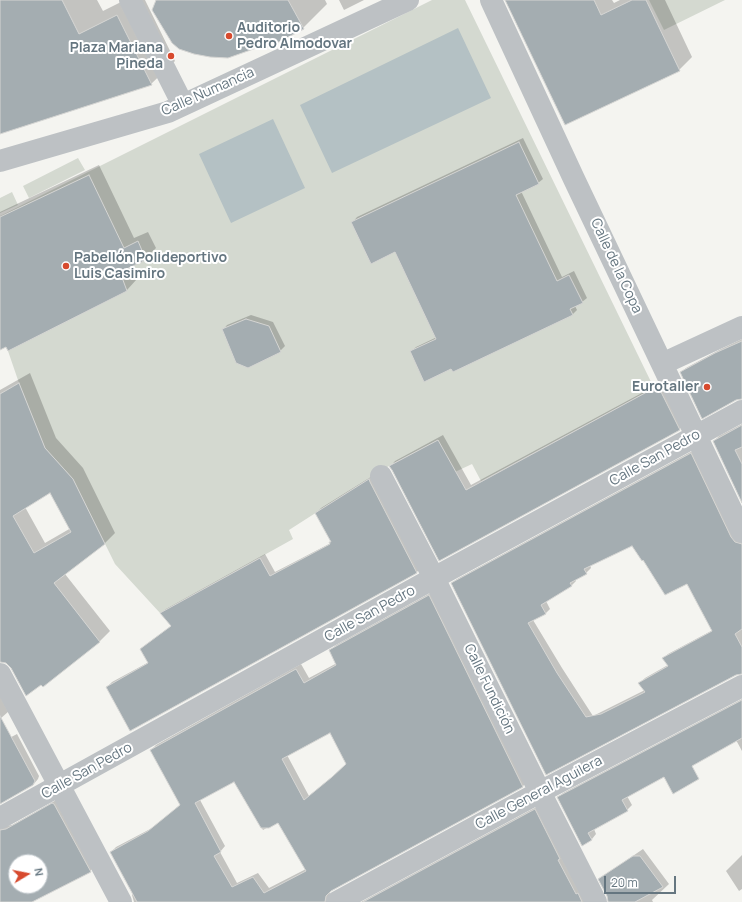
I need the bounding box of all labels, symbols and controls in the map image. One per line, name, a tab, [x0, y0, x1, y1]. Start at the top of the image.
place label: Auditorio Pedro Almodovar	[237, 20, 352, 52]
marker: Auditorio Pedro Almodovar	[224, 31, 234, 41]
place label: Plaza Mariana Pineda	[70, 40, 163, 72]
marker: Plaza Mariana Pineda	[166, 51, 176, 61]
street label: Calle Numancia	[159, 64, 257, 120]
street label: Calle de la Copa	[587, 216, 645, 316]
place label: Pabellón Polideportivo Luis Casimiro	[74, 250, 227, 282]
marker: Pabellón Polideportivo Luis Casimiro	[61, 261, 71, 271]
place label: Eurotaller	[632, 379, 699, 395]
marker: Eurotaller	[702, 382, 712, 392]
street label: Calle San Pedro	[607, 426, 703, 490]
street label: Calle San Pedro	[322, 582, 418, 646]
street label: Calle Fundición	[460, 641, 518, 737]
street label: Calle San Pedro	[39, 739, 135, 803]
street label: Calle General Aguilera	[473, 752, 605, 834]
north arrow	[8, 854, 48, 894]
text: N	[31, 867, 47, 877]
scale bar	[606, 868, 678, 894]
text: 20 m	[611, 874, 638, 891]

